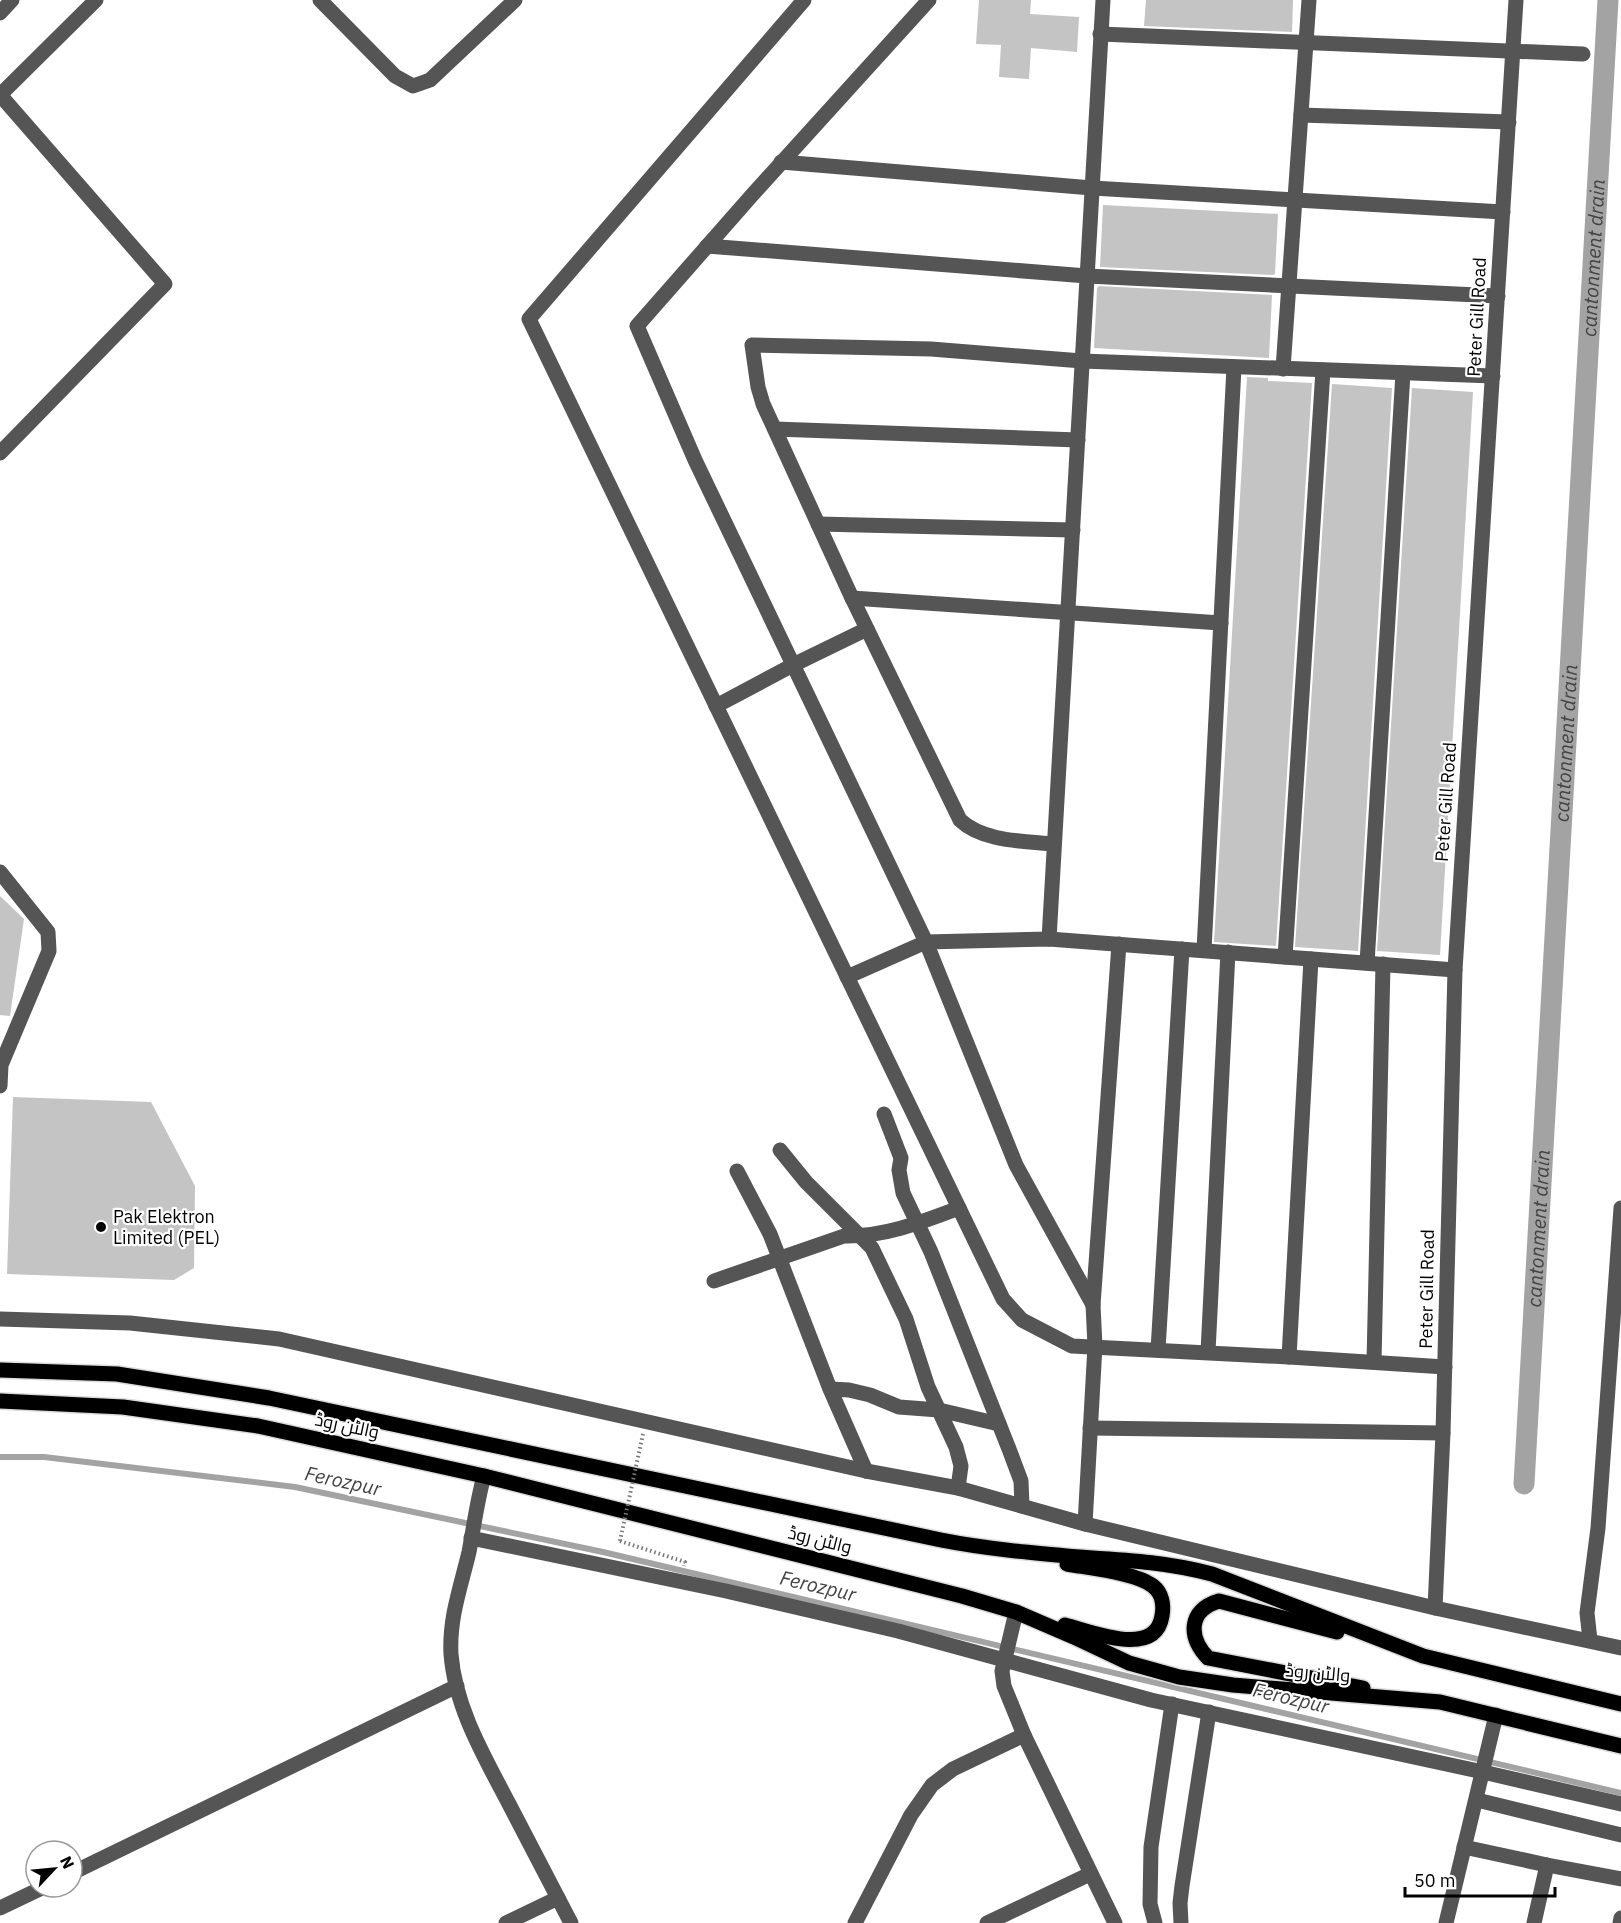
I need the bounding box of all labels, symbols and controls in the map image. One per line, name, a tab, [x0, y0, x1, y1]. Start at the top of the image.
water label: cantonment drain	[1575, 178, 1611, 338]
street label: Peter Gill Road	[1462, 257, 1491, 377]
water label: cantonment drain	[1547, 664, 1583, 823]
street label: Peter Gill Road	[1430, 741, 1461, 863]
water label: cantonment drain	[1520, 1149, 1556, 1308]
place label: Pak Elektron Limited (PEL)	[113, 1205, 220, 1249]
marker: Pak Elektron Limited (PEL)	[94, 1220, 108, 1234]
street label: Peter Gill Road	[1414, 1229, 1439, 1349]
street label: والٹن روڈ	[313, 1408, 381, 1444]
water label: Ferozpur	[302, 1459, 384, 1502]
street label: والٹن روڈ	[786, 1520, 854, 1559]
water label: Ferozpur	[777, 1564, 860, 1608]
street label: والٹن روڈ	[1285, 1658, 1351, 1687]
water label: Ferozpur	[1250, 1676, 1333, 1720]
north arrow	[24, 1839, 84, 1899]
text: N	[56, 1853, 79, 1872]
scale bar	[1405, 1860, 1555, 1898]
text: 50 m	[1414, 1869, 1456, 1892]

